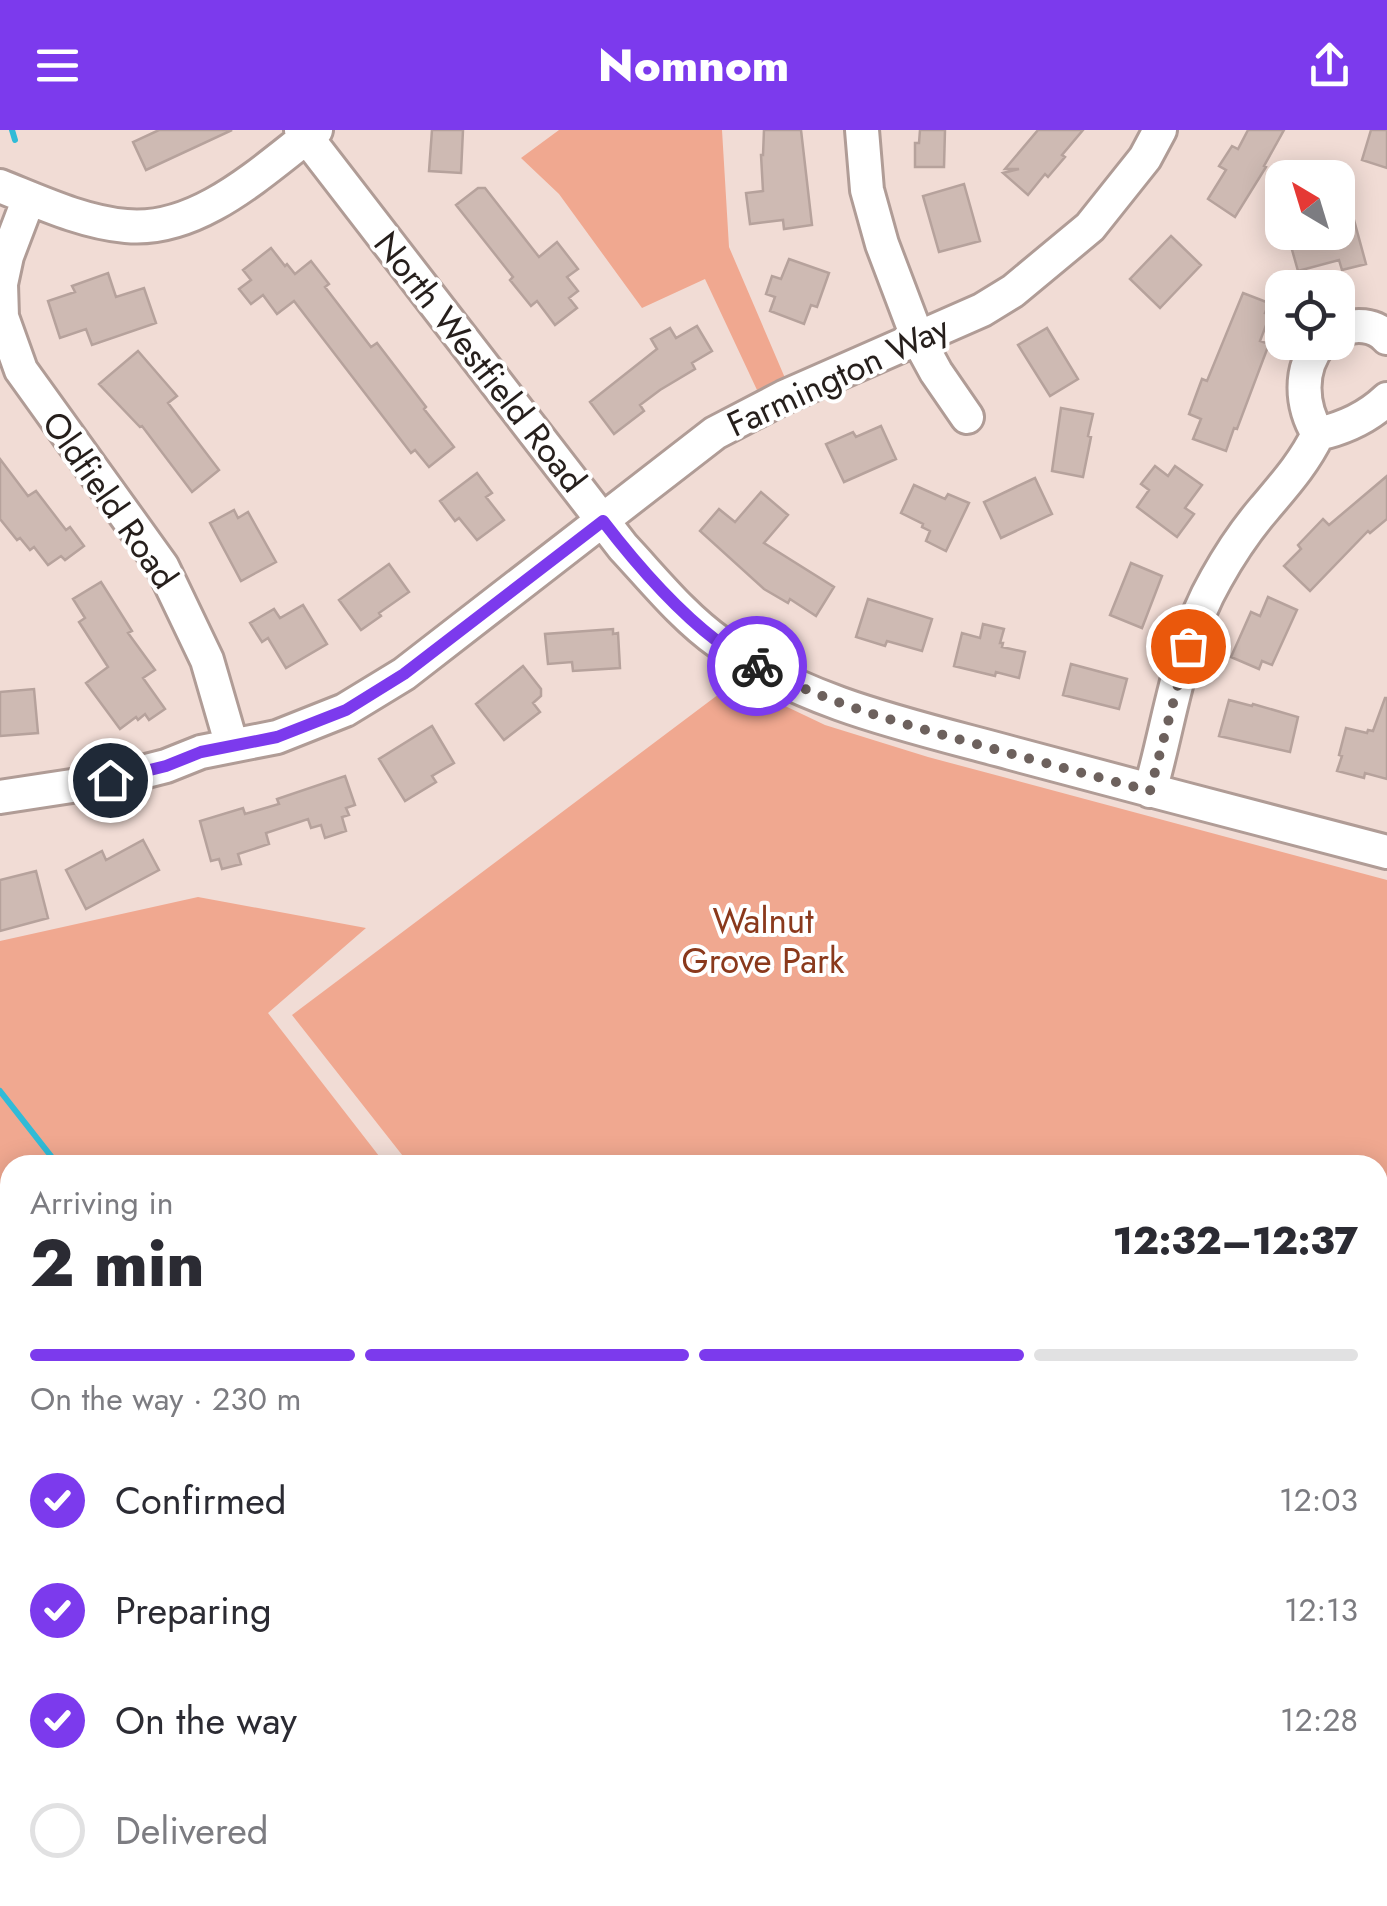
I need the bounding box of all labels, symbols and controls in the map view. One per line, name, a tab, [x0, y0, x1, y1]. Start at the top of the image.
text: Nomnom	[598, 33, 789, 98]
icon: menu	[30, 38, 85, 93]
icon: share	[1302, 38, 1357, 93]
north arrow	[1265, 160, 1355, 250]
map controls	[1265, 160, 1355, 360]
street label: North Westfield Road	[362, 221, 598, 503]
button: locate	[1265, 270, 1355, 360]
street label: Farmington Way	[719, 302, 958, 449]
street label: Oldfield Road	[30, 401, 190, 599]
pin	[1146, 604, 1231, 689]
courier	[707, 616, 807, 716]
icon: bag	[1161, 619, 1216, 674]
icon: bike	[730, 639, 785, 694]
pin	[68, 738, 153, 823]
icon: home	[83, 753, 138, 808]
park label: Walnut Grove Park	[682, 896, 845, 986]
text: Arriving in	[30, 1180, 174, 1226]
text: 12:32–12:37	[1113, 1213, 1358, 1268]
text: 2 min	[30, 1216, 205, 1310]
text: On the way · 230 m	[30, 1376, 302, 1422]
icon: check	[30, 1473, 85, 1528]
text: Confirmed	[115, 1473, 286, 1528]
text: 12:03	[1279, 1477, 1358, 1523]
icon: check	[30, 1583, 85, 1638]
text: Preparing	[115, 1583, 272, 1638]
text: 12:13	[1284, 1587, 1358, 1633]
icon: check	[30, 1693, 85, 1748]
text: On the way	[115, 1693, 297, 1748]
text: 12:28	[1280, 1697, 1358, 1743]
text: Delivered	[115, 1803, 268, 1858]

